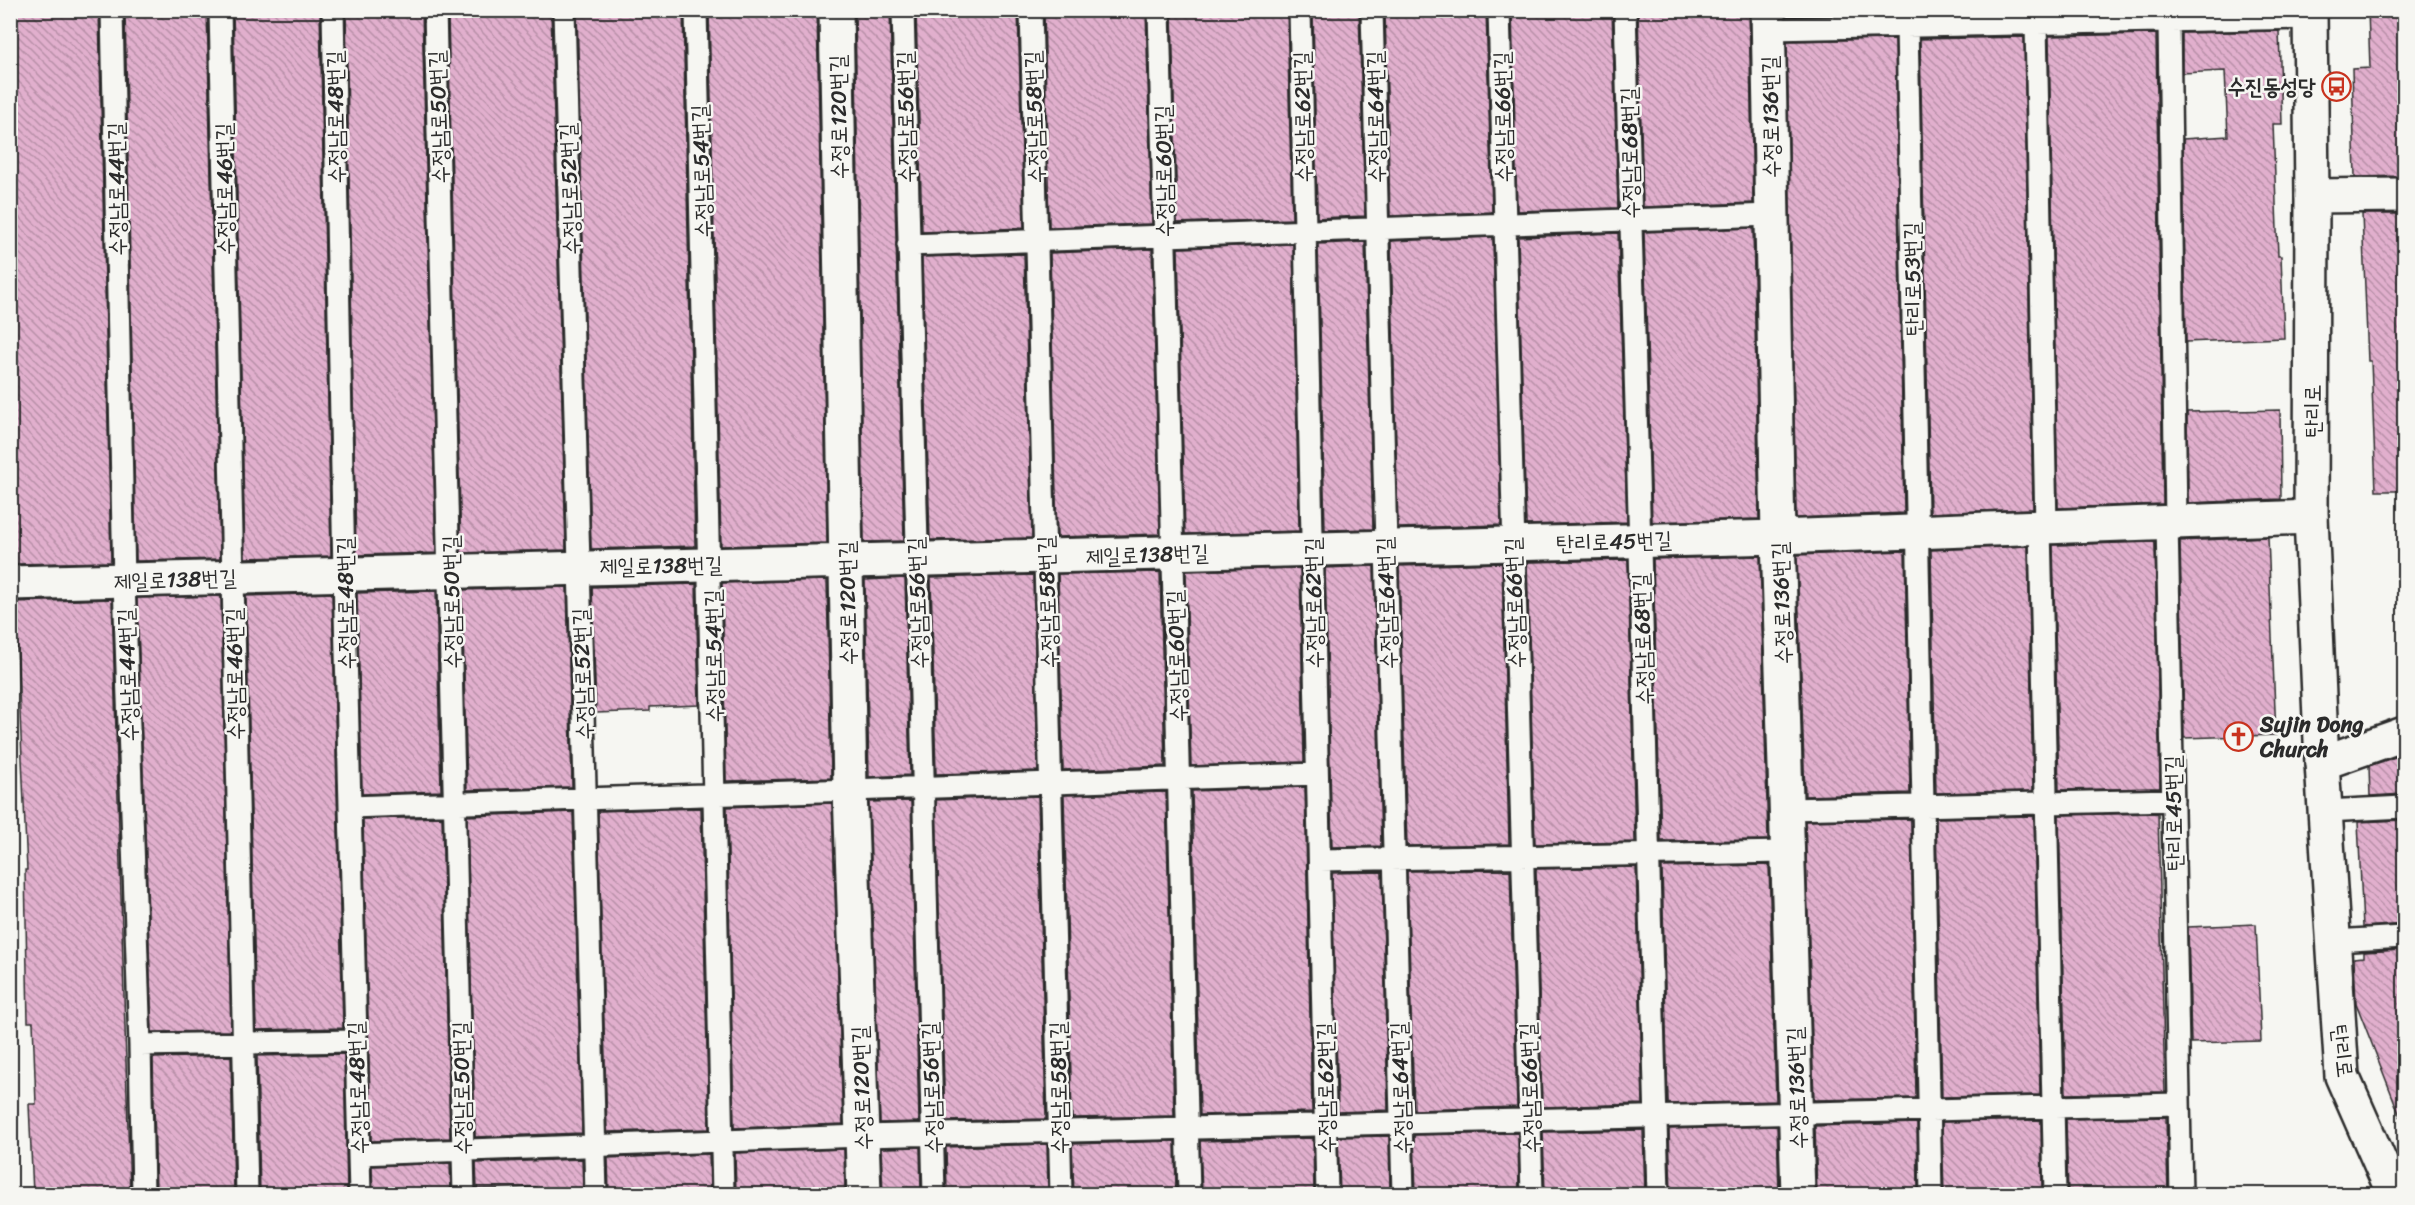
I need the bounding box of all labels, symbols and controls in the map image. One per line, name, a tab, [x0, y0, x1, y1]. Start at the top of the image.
street label: 수정남로50번길	[417, 49, 460, 184]
street label: 수정남로48번길	[315, 50, 356, 184]
street label: 수정남로56번길	[885, 50, 926, 183]
street label: 수정남로58번길	[1013, 50, 1056, 184]
street label: 수정남로64번길	[1355, 50, 1396, 184]
street label: 수정남로62번길	[1282, 51, 1323, 183]
street label: 수정남로66번길	[1482, 51, 1523, 183]
street label: 수정로120번길	[818, 54, 859, 180]
street label: 수정로136번길	[1750, 55, 1791, 179]
place label: 수진동성당	[2227, 67, 2316, 106]
bus stop icon: 수진동성당	[2321, 70, 2353, 102]
street label: 수정남로68번길	[1609, 86, 1650, 219]
street label: 수정남로54번길	[680, 103, 723, 238]
street label: 수정남로60번길	[1143, 104, 1184, 238]
street label: 수정남로44번길	[96, 122, 137, 256]
street label: 수정남로46번길	[204, 122, 245, 256]
street label: 수정남로52번길	[548, 122, 591, 256]
street label: 탄리로53번길	[1892, 221, 1933, 336]
street label: 탄리로	[2293, 384, 2332, 438]
street label: 탄리로45번길	[1556, 520, 1673, 563]
street label: 제일로138번길	[1085, 533, 1210, 576]
street label: 수정남로50번길	[431, 535, 472, 669]
street label: 수정남로58번길	[1026, 535, 1069, 669]
street label: 수정남로48번길	[325, 536, 366, 670]
street label: 수정남로56번길	[896, 536, 939, 670]
street label: 수정남로64번길	[1365, 536, 1408, 670]
street label: 수정남로66번길	[1493, 536, 1536, 669]
street label: 수정남로62번길	[1293, 537, 1334, 669]
street label: 수정로120번길	[827, 540, 868, 666]
street label: 수정로136번길	[1760, 541, 1803, 665]
street label: 제일로138번길	[599, 545, 723, 586]
street label: 제일로138번길	[113, 558, 238, 601]
street label: 수정남로68번길	[1621, 572, 1664, 706]
street label: 수정남로54번길	[693, 589, 734, 723]
street label: 수정남로60번길	[1155, 589, 1198, 723]
street label: 수정남로44번길	[106, 607, 149, 742]
street label: 수정남로46번길	[214, 607, 255, 741]
street label: 수정남로52번길	[561, 607, 604, 741]
place label: Sujin Dong Church	[2259, 705, 2364, 769]
church icon: Sujin Dong Church	[2223, 721, 2255, 753]
street label: 탄리로45번길	[2153, 755, 2194, 871]
street label: 수정남로48번길	[336, 1020, 379, 1155]
street label: 수정남로50번길	[441, 1021, 482, 1155]
street label: 수정남로56번길	[910, 1021, 953, 1155]
street label: 수정남로58번길	[1038, 1021, 1079, 1155]
street label: 수정남로64번길	[1379, 1021, 1422, 1155]
street label: 수정남로66번길	[1508, 1021, 1551, 1154]
street label: 수정남로62번길	[1305, 1022, 1346, 1154]
street label: 탄리로	[2320, 1022, 2365, 1080]
street label: 수정로120번길	[840, 1025, 883, 1151]
street label: 수정로136번길	[1775, 1026, 1818, 1150]

